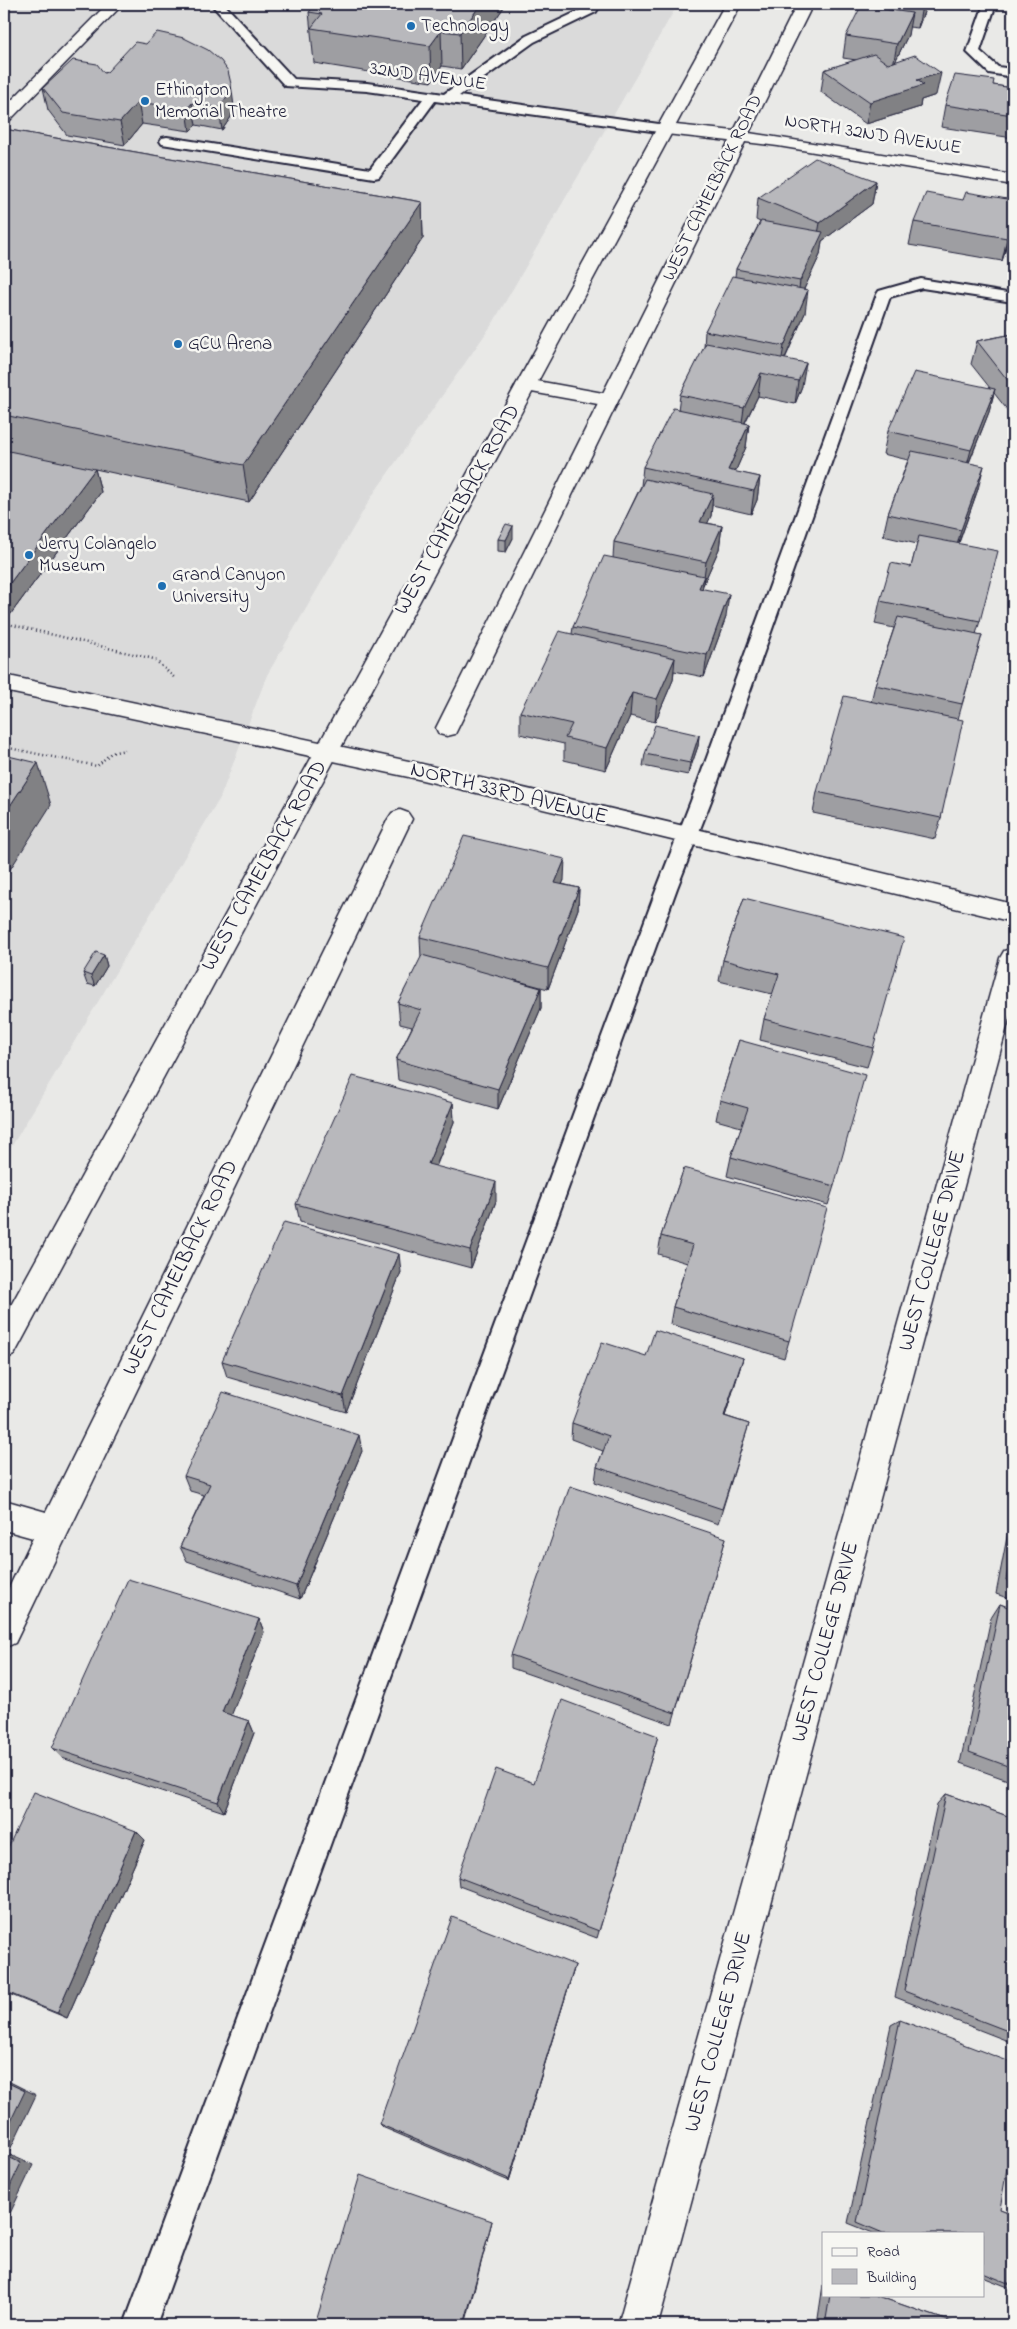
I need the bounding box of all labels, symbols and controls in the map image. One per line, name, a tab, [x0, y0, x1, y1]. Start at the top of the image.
place label: Technology	[421, 13, 509, 42]
marker: Technology	[405, 20, 417, 32]
street label: 32ND AVENUE	[368, 55, 488, 99]
place label: Ethington Memorial Theatre	[155, 77, 287, 126]
street label: WEST CAMELBACK ROAD	[656, 90, 770, 286]
marker: Ethington Memorial Theatre	[139, 95, 151, 107]
street label: NORTH 32ND AVENUE	[783, 108, 963, 162]
place label: GCU Arena	[188, 331, 272, 358]
marker: GCU Arena	[172, 338, 184, 350]
street label: WEST CAMELBACK ROAD	[387, 399, 529, 621]
place label: Jerry Colangelo Museum	[39, 531, 157, 580]
marker: Jerry Colangelo Museum	[23, 549, 35, 561]
place label: Grand Canyon University	[172, 562, 285, 612]
marker: Grand Canyon University	[156, 580, 168, 592]
street label: NORTH 33RD AVENUE	[407, 754, 611, 834]
street label: WEST CAMELBACK ROAD	[194, 755, 336, 977]
street label: WEST COLLEGE DRIVE	[891, 1147, 975, 1355]
street label: WEST CAMELBACK ROAD	[115, 1155, 247, 1381]
street label: WEST COLLEGE DRIVE	[784, 1538, 868, 1746]
street label: WEST COLLEGE DRIVE	[677, 1928, 761, 2136]
legend	[822, 2232, 984, 2296]
text: Road	[867, 2241, 900, 2263]
text: Building	[866, 2267, 916, 2290]

